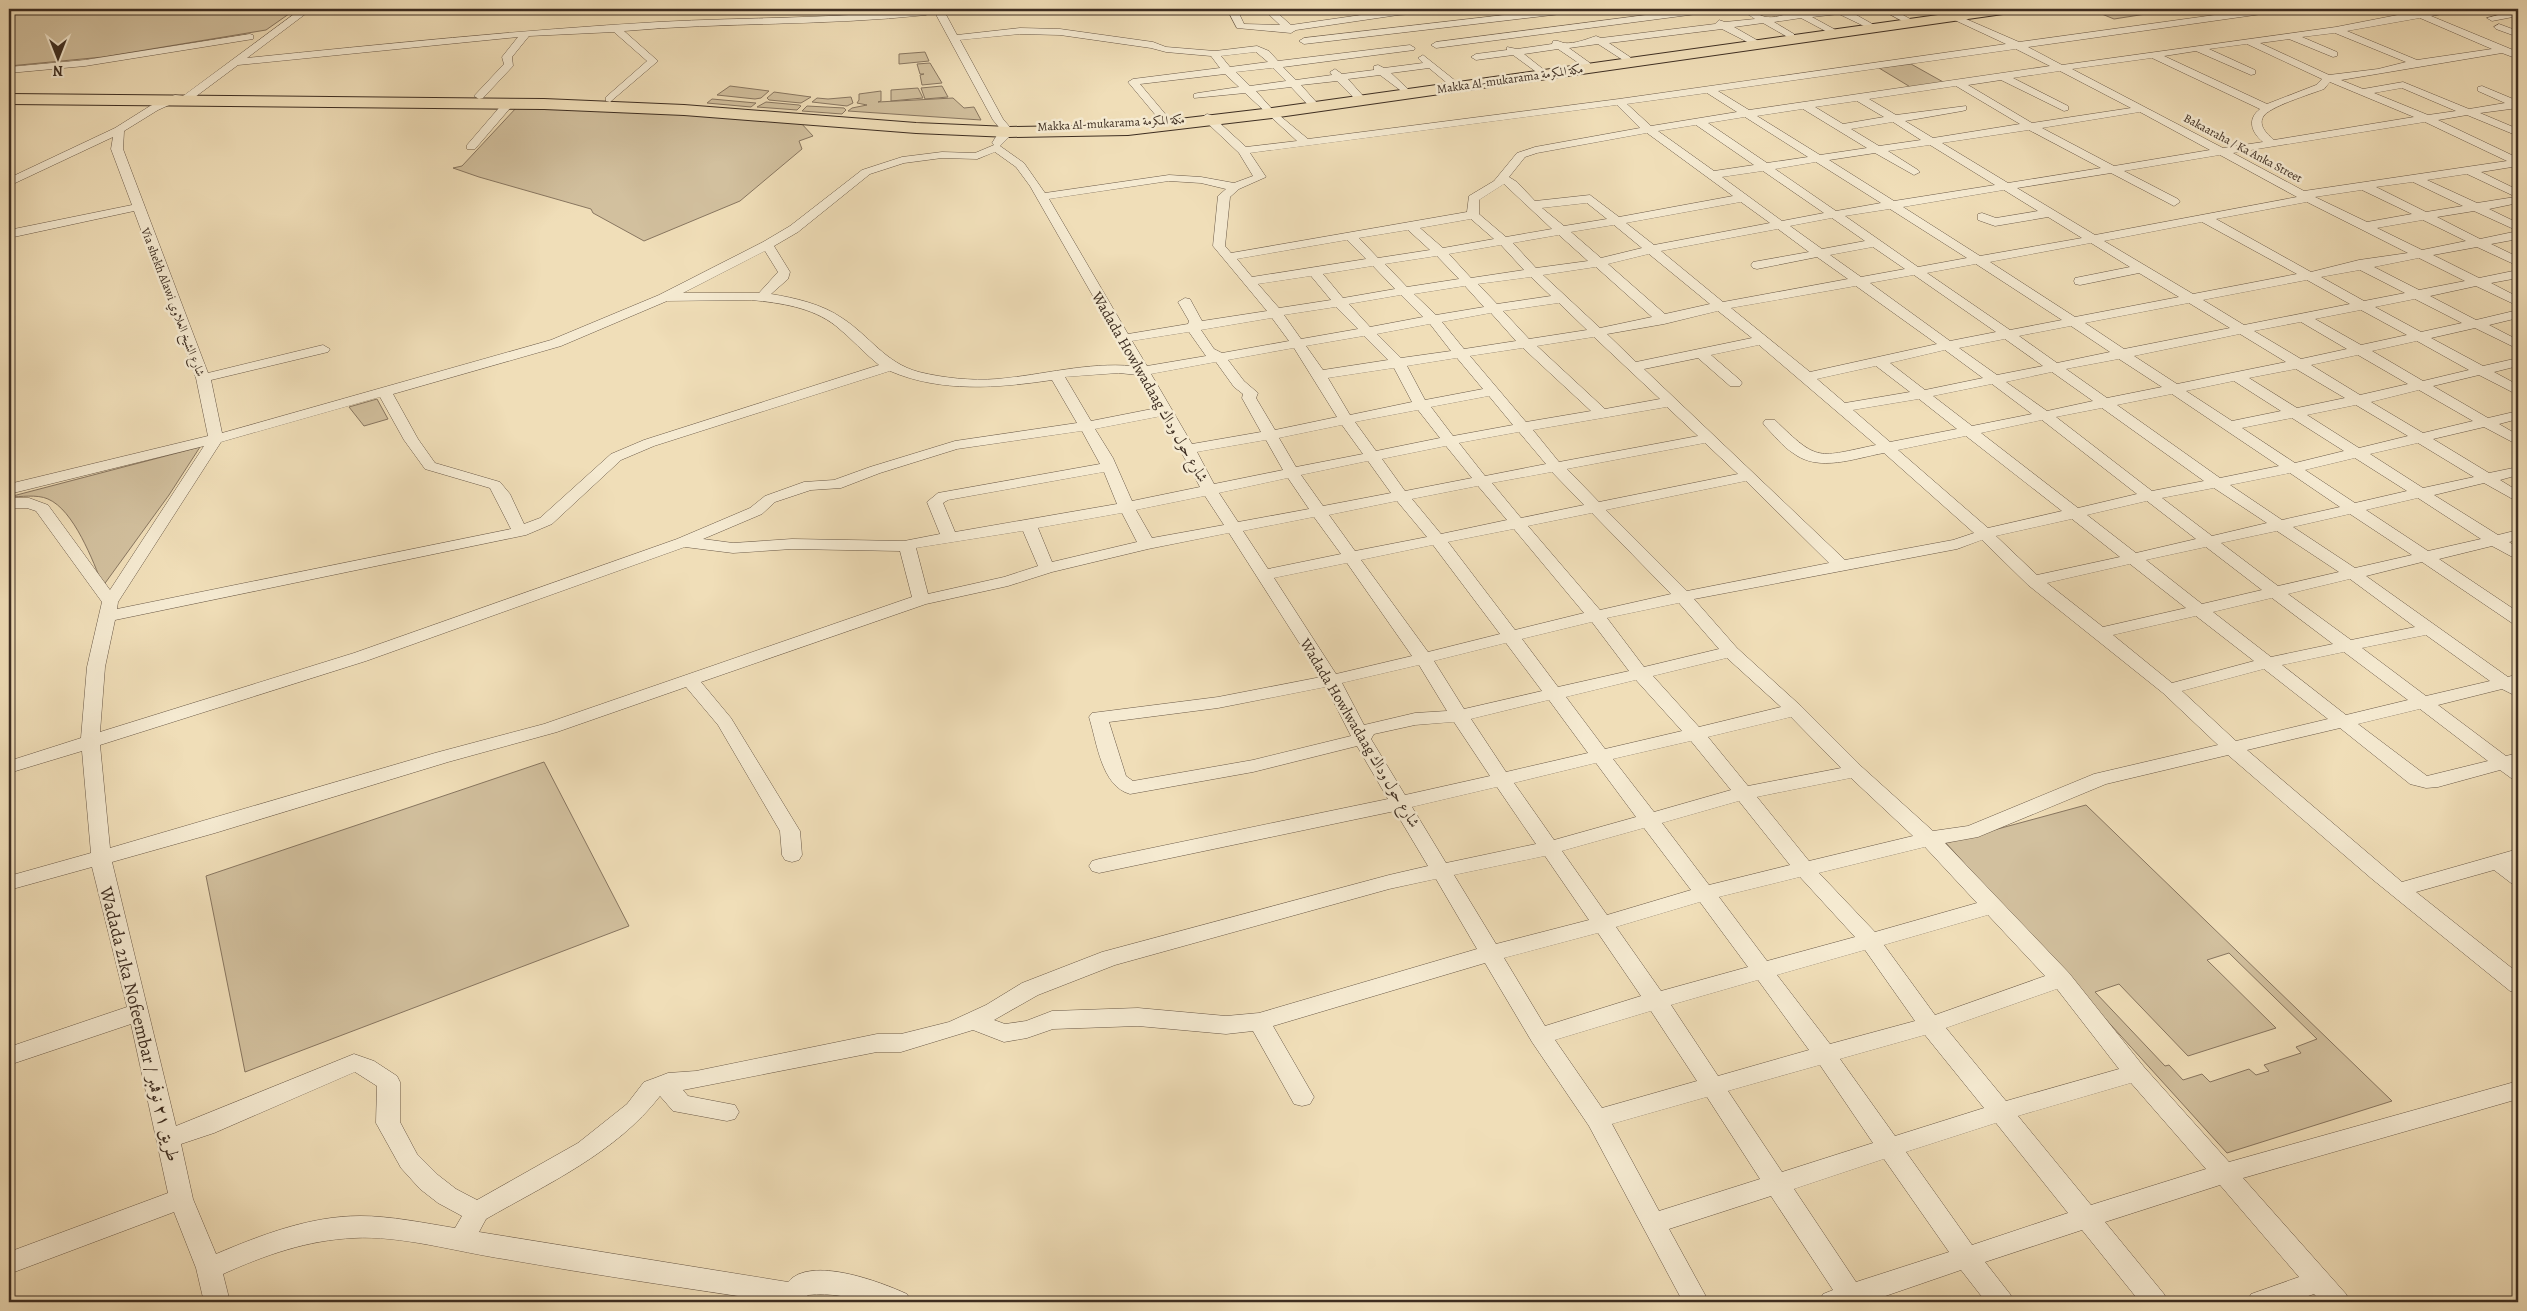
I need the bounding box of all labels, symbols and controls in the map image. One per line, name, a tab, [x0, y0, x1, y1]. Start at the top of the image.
north arrow	[32, 32, 82, 82]
text: N	[53, 61, 63, 80]
street label: Makka Al-mukarama مكة المكرمة	[1436, 61, 1584, 97]
street label: Bakaaraha / Ka Anka Street	[2181, 110, 2305, 186]
street label: Makka Al-mukarama مكة المكرمة	[1037, 111, 1185, 135]
street label: Via shekh Alawi شارع الشيخ العلاوي	[134, 224, 209, 380]
street label: Wadada Howlwadaag شارع حول وداك	[1084, 287, 1213, 487]
street label: Wadada Howlwadaag شارع حول وداك	[1292, 634, 1424, 833]
street label: Wadada 21ka Nofeembar / طريق ٢١ نوفمبر	[94, 883, 186, 1164]

